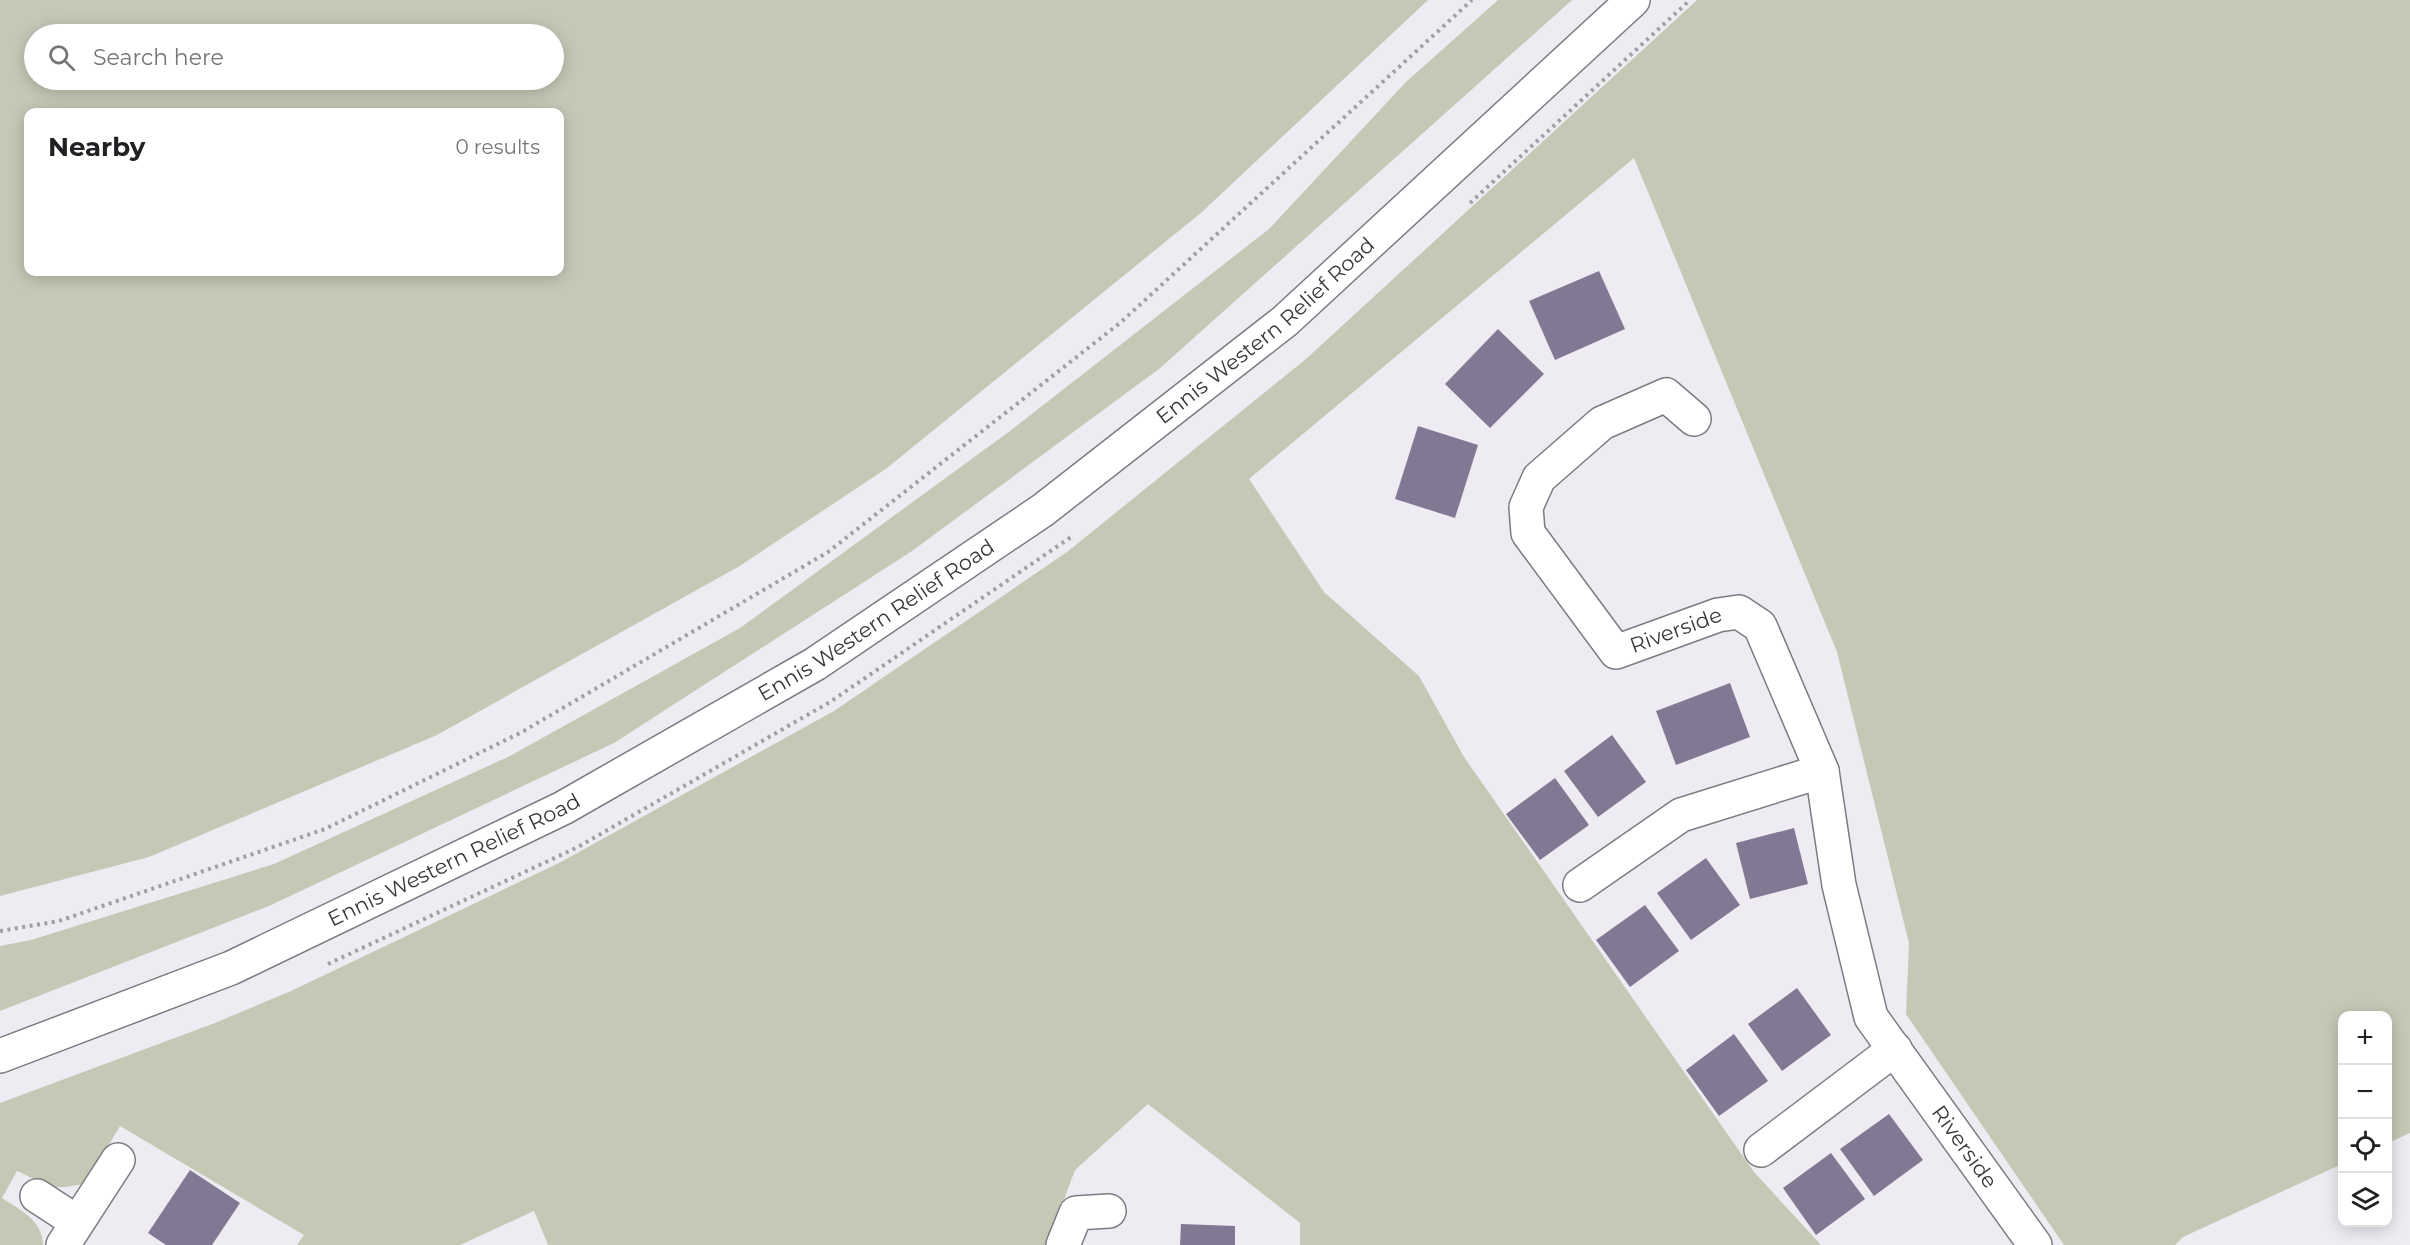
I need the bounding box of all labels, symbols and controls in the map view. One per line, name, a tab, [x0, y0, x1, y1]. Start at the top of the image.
search box	[24, 24, 564, 90]
icon: search	[45, 41, 78, 74]
text: Search here	[93, 44, 224, 71]
text: Nearby	[48, 131, 145, 163]
text: 0 results	[455, 135, 540, 159]
street label: Ennis Western Relief Road	[1151, 232, 1379, 429]
street label: Ennis Western Relief Road	[753, 534, 999, 706]
street label: Riverside	[1626, 602, 1725, 658]
street label: Ennis Western Relief Road	[324, 788, 584, 931]
map controls	[2338, 1011, 2392, 1227]
button: +	[2338, 1011, 2392, 1065]
button: −	[2338, 1065, 2392, 1119]
street label: Riverside	[1927, 1100, 2003, 1193]
button: locate	[2338, 1119, 2392, 1173]
button: layers	[2338, 1173, 2392, 1227]

